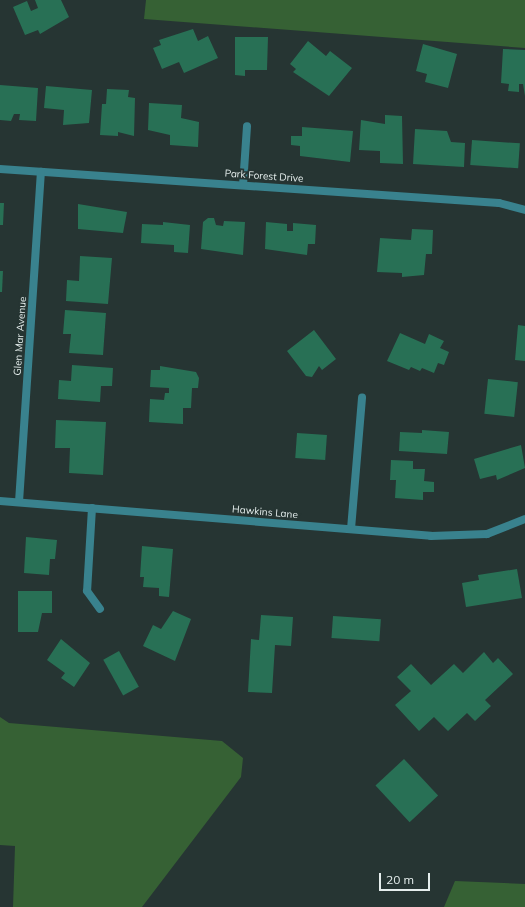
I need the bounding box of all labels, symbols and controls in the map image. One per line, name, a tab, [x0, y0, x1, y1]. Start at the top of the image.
street label: Park Forest Drive	[224, 167, 304, 185]
street label: Glen Mar Avenue	[11, 296, 29, 376]
street label: Hawkins Lane	[232, 503, 298, 521]
scale bar	[381, 865, 432, 891]
text: 20 m	[386, 872, 414, 887]

